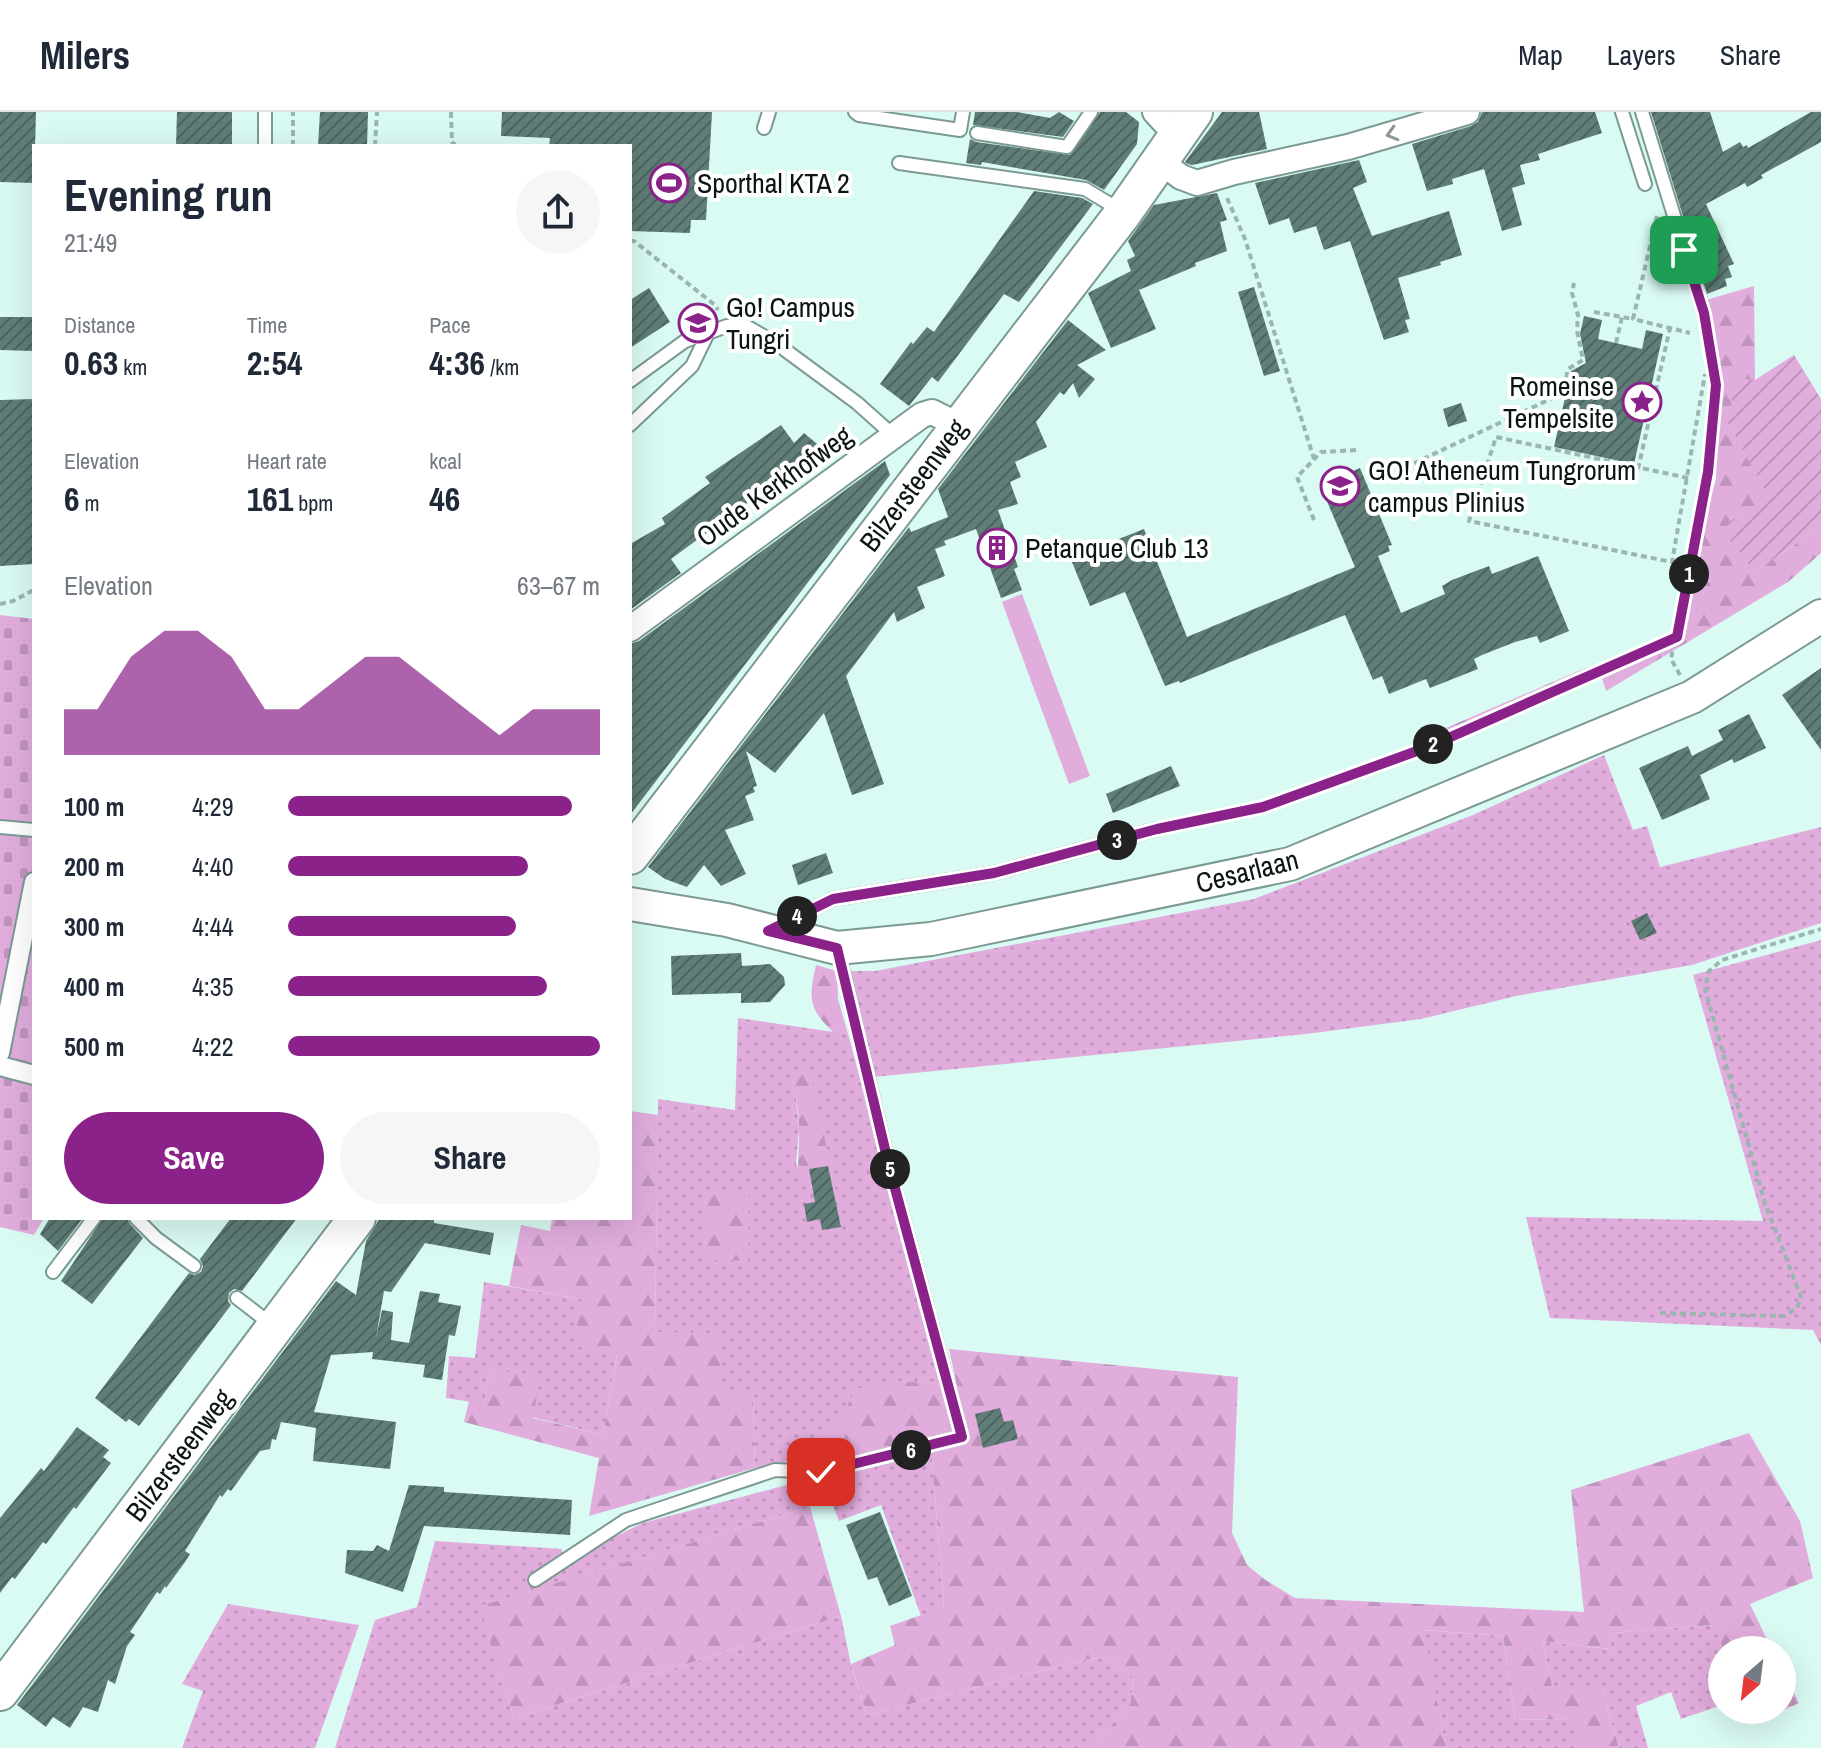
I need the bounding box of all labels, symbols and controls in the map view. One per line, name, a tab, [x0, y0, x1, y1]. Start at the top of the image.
text: Milers	[40, 30, 130, 81]
text: Map	[1518, 36, 1563, 74]
text: Layers	[1607, 36, 1676, 74]
text: Share	[1720, 36, 1781, 74]
one-way arrow	[1385, 125, 1399, 141]
sports icon: Sporthal KTA 2	[648, 162, 690, 204]
place label: Sporthal KTA 2	[697, 164, 850, 202]
text: Evening run	[64, 165, 273, 225]
button: share	[516, 170, 600, 254]
pin	[1650, 216, 1718, 284]
text: 21:49	[64, 225, 117, 260]
icon: arrive	[1662, 228, 1706, 272]
place label: Go! Campus Tungri	[726, 288, 855, 358]
school or university icon: Go! Campus Tungri	[677, 302, 719, 344]
text: Distance	[64, 310, 135, 340]
text: Time	[247, 310, 287, 340]
text: Pace	[429, 310, 470, 340]
text: 0.63	[64, 340, 118, 386]
text: 2:54	[247, 340, 302, 386]
text: 4:36	[429, 340, 485, 386]
text: km	[118, 352, 147, 382]
text: /km	[485, 352, 519, 382]
place label: Romeinse Tempelsite	[1503, 367, 1614, 437]
place icon: Romeinse Tempelsite	[1621, 381, 1663, 423]
street label: Bilzersteenweg	[851, 411, 976, 559]
street label: Oude Kerkhofweg	[688, 416, 860, 555]
text: Elevation	[64, 446, 139, 476]
text: Heart rate	[247, 446, 327, 476]
text: kcal	[429, 446, 461, 476]
place label: GO! Atheneum Tungrorum campus Plinius	[1368, 451, 1636, 521]
school or university icon: GO! Atheneum Tungrorum campus Plinius	[1319, 465, 1361, 507]
text: 6	[64, 476, 80, 522]
text: 161	[247, 476, 293, 522]
text: 46	[429, 476, 460, 522]
text: m	[80, 488, 100, 518]
text: bpm	[293, 488, 333, 518]
building icon: Petanque Club 13	[976, 527, 1018, 569]
place label: Petanque Club 13	[1025, 529, 1209, 567]
pin: 1	[1669, 554, 1709, 594]
text: 1	[1684, 559, 1694, 589]
text: Elevation	[64, 568, 153, 603]
text: 63–67 m	[517, 568, 600, 603]
pin: 2	[1413, 724, 1453, 764]
text: 2	[1428, 729, 1438, 759]
text: 100 m	[64, 789, 124, 824]
text: 4:29	[192, 789, 234, 824]
pin: 3	[1097, 820, 1137, 860]
text: 3	[1112, 825, 1122, 855]
street label: Cesarlaan	[1192, 840, 1302, 902]
text: 200 m	[64, 849, 124, 884]
text: 4:40	[192, 849, 234, 884]
pin: 4	[777, 896, 817, 936]
text: 4	[792, 901, 802, 931]
text: 300 m	[64, 909, 124, 944]
text: 4:44	[192, 909, 234, 944]
text: 400 m	[64, 969, 124, 1004]
text: 4:35	[192, 969, 234, 1004]
text: 500 m	[64, 1029, 124, 1064]
text: 4:22	[192, 1029, 234, 1064]
button: Save	[64, 1112, 324, 1204]
button: Share	[340, 1112, 600, 1204]
pin: 5	[870, 1149, 910, 1189]
text: 5	[885, 1154, 895, 1184]
street label: Bilzersteenweg	[117, 1381, 242, 1529]
pin: 6	[891, 1430, 931, 1470]
text: 6	[906, 1435, 916, 1465]
pin	[787, 1438, 855, 1506]
icon: check	[799, 1450, 843, 1494]
north arrow	[1708, 1636, 1796, 1724]
map controls	[1708, 1636, 1796, 1724]

